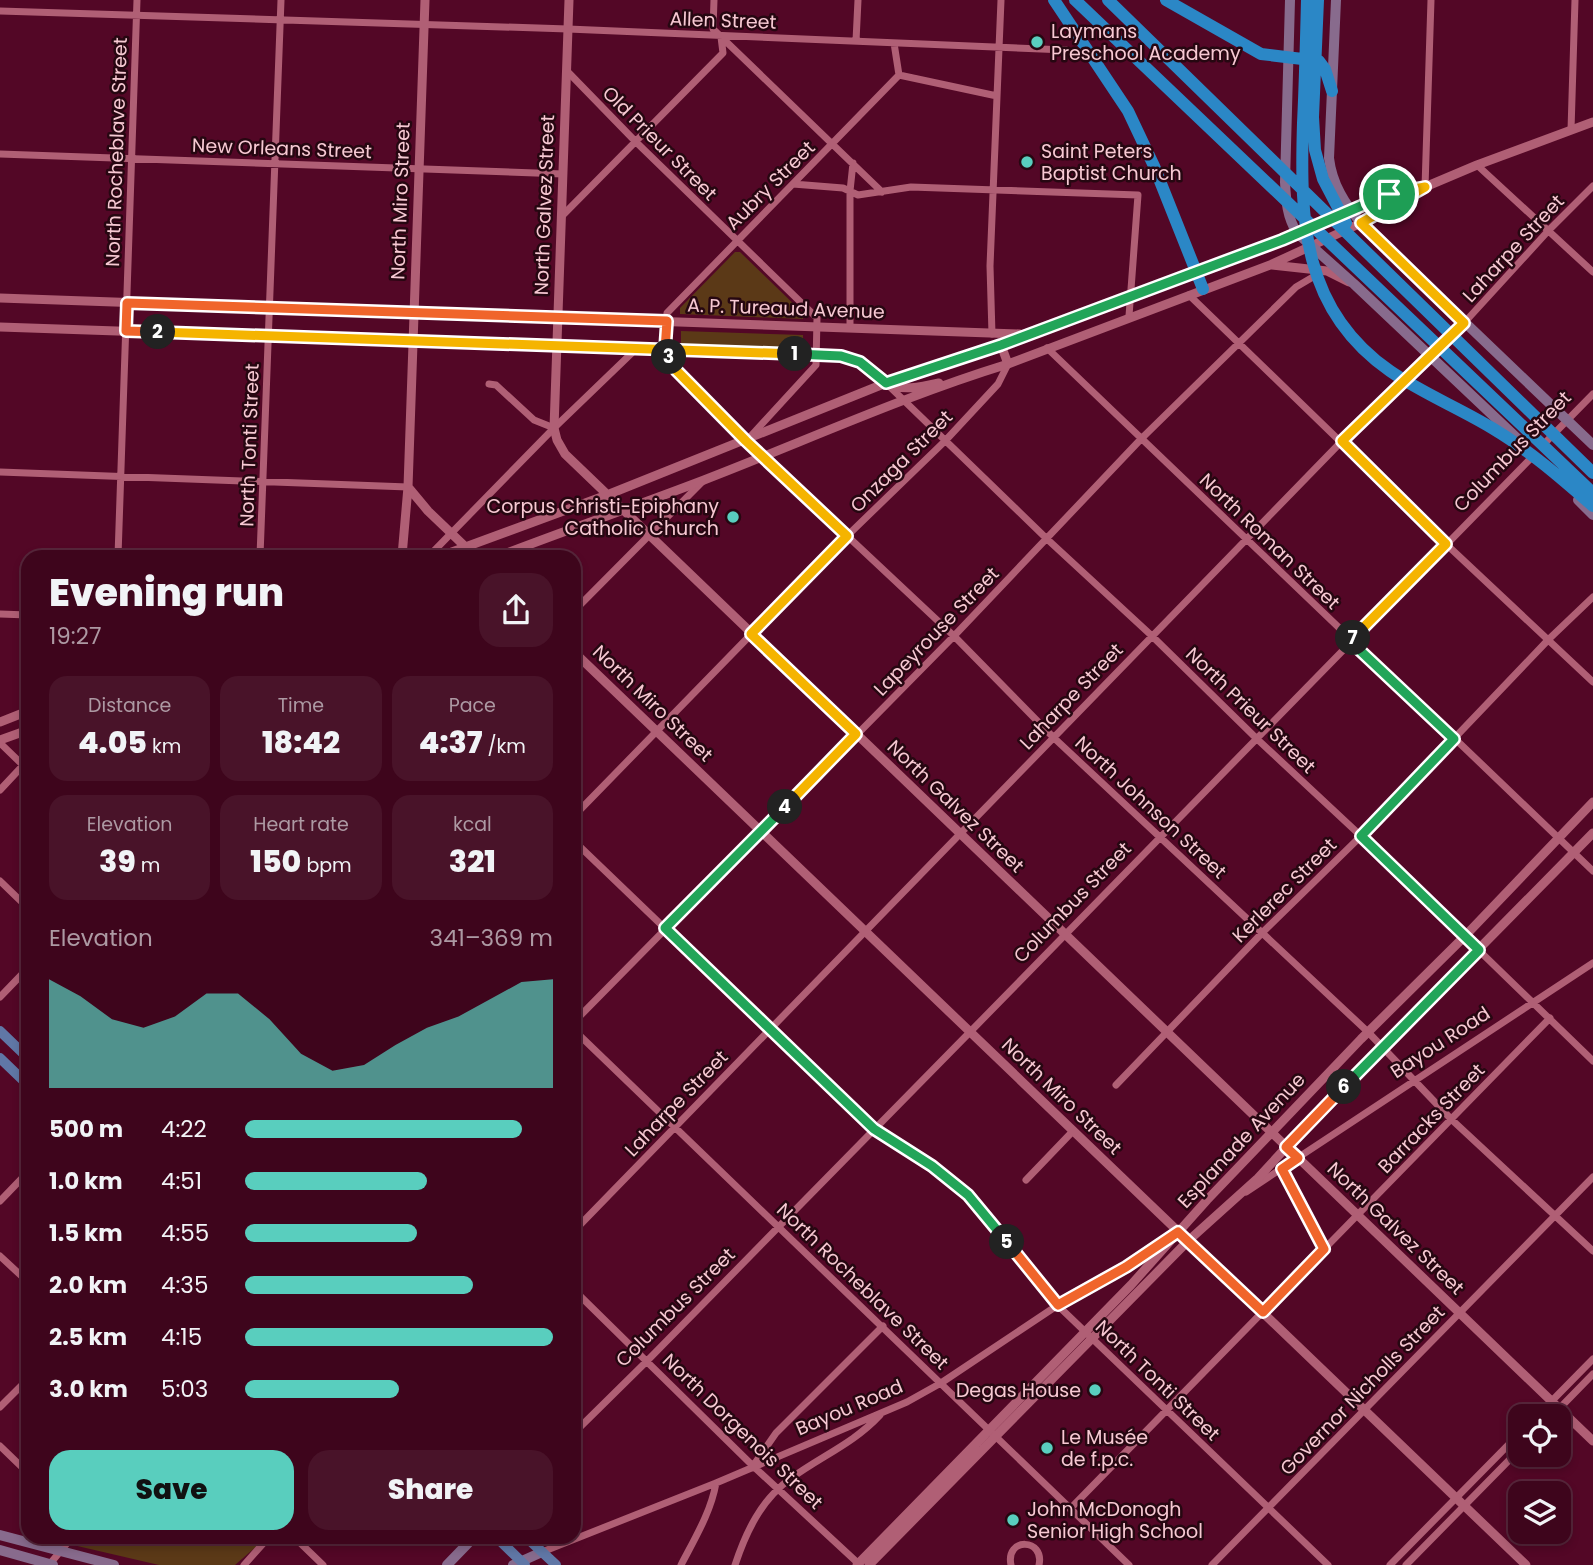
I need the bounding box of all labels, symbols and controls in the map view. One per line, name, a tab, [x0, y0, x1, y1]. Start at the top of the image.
street label: Allen Street	[669, 5, 777, 36]
place label: Laymans Preschool Academy	[1051, 18, 1241, 67]
marker: Laymans Preschool Academy	[1029, 34, 1045, 50]
street label: North Rocheblave Street	[99, 37, 134, 267]
street label: Old Prieur Street	[596, 80, 723, 207]
street label: North Galvez Street	[528, 114, 561, 296]
street label: North Miro Street	[384, 122, 417, 280]
street label: New Orleans Street	[192, 132, 372, 165]
street label: Aubry Street	[720, 135, 821, 236]
place label: Saint Peters Baptist Church	[1041, 138, 1182, 187]
marker: Saint Peters Baptist Church	[1019, 154, 1035, 170]
pin	[1359, 164, 1419, 224]
icon: arrive	[1370, 175, 1408, 213]
street label: Laharpe Street	[1456, 188, 1571, 308]
street label: A. P. Tureaud Avenue	[687, 292, 885, 325]
pin: 2	[140, 314, 176, 350]
text: 2	[152, 318, 163, 345]
pin: 1	[778, 336, 812, 372]
pin: 3	[652, 340, 686, 374]
text: 1	[791, 340, 798, 367]
text: 3	[663, 343, 674, 370]
street label: North Tonti Street	[233, 363, 266, 527]
street label: Columbus Street	[1447, 385, 1577, 518]
street label: Onzaga Street	[844, 404, 959, 519]
street label: North Roman Street	[1193, 467, 1346, 616]
place label: Corpus Christi-Epiphany Catholic Church	[487, 493, 719, 542]
marker: Corpus Christi-Epiphany Catholic Church	[725, 509, 741, 525]
street label: Lapeyrouse Street	[868, 561, 1005, 702]
text: Evening run	[49, 566, 284, 619]
button: share	[479, 573, 553, 647]
text: 19:27	[49, 620, 102, 652]
pin: 7	[1336, 620, 1370, 656]
text: 7	[1347, 624, 1358, 651]
street label: Laharpe Street	[1014, 637, 1129, 756]
street label: North Miro Street	[587, 639, 719, 768]
street label: North Prieur Street	[1180, 641, 1322, 780]
text: Distance	[88, 692, 171, 719]
text: Time	[278, 692, 324, 719]
text: Pace	[449, 692, 496, 719]
text: 4.05	[78, 721, 147, 764]
text: 18:42	[262, 721, 340, 764]
text: 4:37	[419, 721, 482, 764]
street label: North Johnson Street	[1069, 730, 1232, 885]
text: km	[147, 733, 181, 760]
text: /km	[482, 733, 526, 760]
street label: North Galvez Street	[881, 734, 1030, 879]
pin: 4	[768, 790, 802, 824]
text: 4	[778, 793, 791, 820]
text: Elevation	[87, 811, 172, 838]
text: Heart rate	[253, 811, 349, 838]
text: kcal	[453, 811, 492, 838]
street label: Kerlerec Street	[1226, 832, 1343, 949]
street label: Columbus Street	[1007, 836, 1137, 969]
text: 39	[99, 840, 136, 883]
text: 150	[250, 840, 301, 883]
text: 321	[449, 840, 496, 883]
text: m	[136, 852, 160, 879]
text: bpm	[301, 852, 352, 879]
text: Elevation	[49, 922, 153, 954]
text: 341–369 m	[430, 922, 553, 954]
street label: Bayou Road	[1385, 1000, 1495, 1085]
street label: North Miro Street	[996, 1032, 1128, 1161]
street label: Laharpe Street	[619, 1044, 734, 1163]
street label: Barracks Street	[1372, 1057, 1491, 1179]
street label: Esplanade Avenue	[1171, 1067, 1311, 1214]
pin: 6	[1326, 1070, 1362, 1104]
text: 6	[1337, 1073, 1350, 1100]
text: 500 m	[49, 1113, 123, 1145]
text: 4:22	[161, 1113, 207, 1145]
street label: North Galvez Street	[1321, 1156, 1470, 1301]
text: 1.0 km	[49, 1165, 123, 1197]
text: 4:51	[161, 1165, 202, 1197]
street label: North Rocheblave Street	[771, 1197, 955, 1376]
text: 1.5 km	[49, 1217, 123, 1249]
text: 4:55	[161, 1217, 209, 1249]
pin: 5	[990, 1224, 1024, 1260]
text: 5	[1000, 1228, 1013, 1255]
street label: Columbus Street	[610, 1242, 741, 1373]
text: 2.0 km	[49, 1269, 127, 1301]
text: 4:35	[161, 1269, 208, 1301]
street label: Governor Nicholls Street	[1274, 1299, 1451, 1481]
street label: North Tonti Street	[1089, 1314, 1226, 1447]
text: 2.5 km	[49, 1321, 127, 1353]
text: 4:15	[161, 1321, 202, 1353]
street label: North Dorgenois Street	[656, 1347, 829, 1515]
text: 3.0 km	[49, 1373, 128, 1405]
text: 5:03	[161, 1373, 208, 1405]
street label: Bayou Road	[791, 1373, 907, 1442]
place label: Degas House	[956, 1377, 1081, 1404]
marker: Degas House	[1087, 1382, 1103, 1398]
map controls	[1508, 1404, 1571, 1544]
button: locate	[1508, 1404, 1571, 1467]
place label: Le Musée de f.p.c.	[1061, 1424, 1148, 1473]
marker: Le Musée de f.p.c.	[1039, 1440, 1055, 1456]
button: Save	[49, 1450, 294, 1530]
button: Share	[308, 1450, 553, 1530]
button: layers	[1508, 1481, 1571, 1544]
place label: John McDonogh Senior High School	[1027, 1496, 1203, 1545]
marker: John McDonogh Senior High School	[1005, 1512, 1021, 1528]

